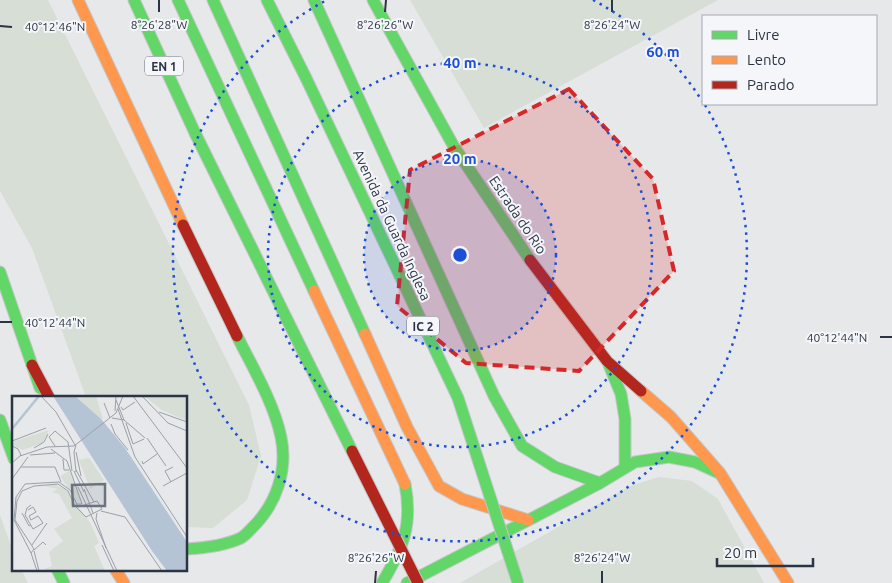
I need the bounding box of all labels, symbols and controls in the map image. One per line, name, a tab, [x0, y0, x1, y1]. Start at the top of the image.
legend	[702, 15, 877, 105]
text: 8°26'28"W	[131, 18, 187, 31]
text: 8°26'26"W	[357, 18, 413, 31]
text: 8°26'24"W	[584, 18, 640, 31]
text: 40°12'46"N	[25, 20, 85, 33]
text: Livre	[747, 26, 780, 43]
text: 60 m	[646, 43, 680, 60]
text: Lento	[747, 51, 786, 68]
text: 40 m	[443, 54, 477, 71]
road number: EN 1	[145, 56, 183, 76]
text: Parado	[747, 76, 794, 93]
street label: Avenida da Guarda Inglesa	[350, 147, 434, 303]
text: 20 m	[443, 150, 477, 167]
street label: Estrada do Rio	[486, 173, 550, 257]
centre of rings	[451, 246, 469, 264]
text: 40°12'44"N	[25, 316, 85, 329]
road number: IC 2	[407, 316, 439, 336]
text: 40°12'44"N	[807, 331, 867, 344]
inset map	[12, 396, 188, 570]
scale bar	[717, 536, 813, 568]
text: 20 m	[724, 544, 757, 561]
text: 8°26'26"W	[348, 551, 404, 564]
text: 8°26'24"W	[574, 551, 630, 564]

